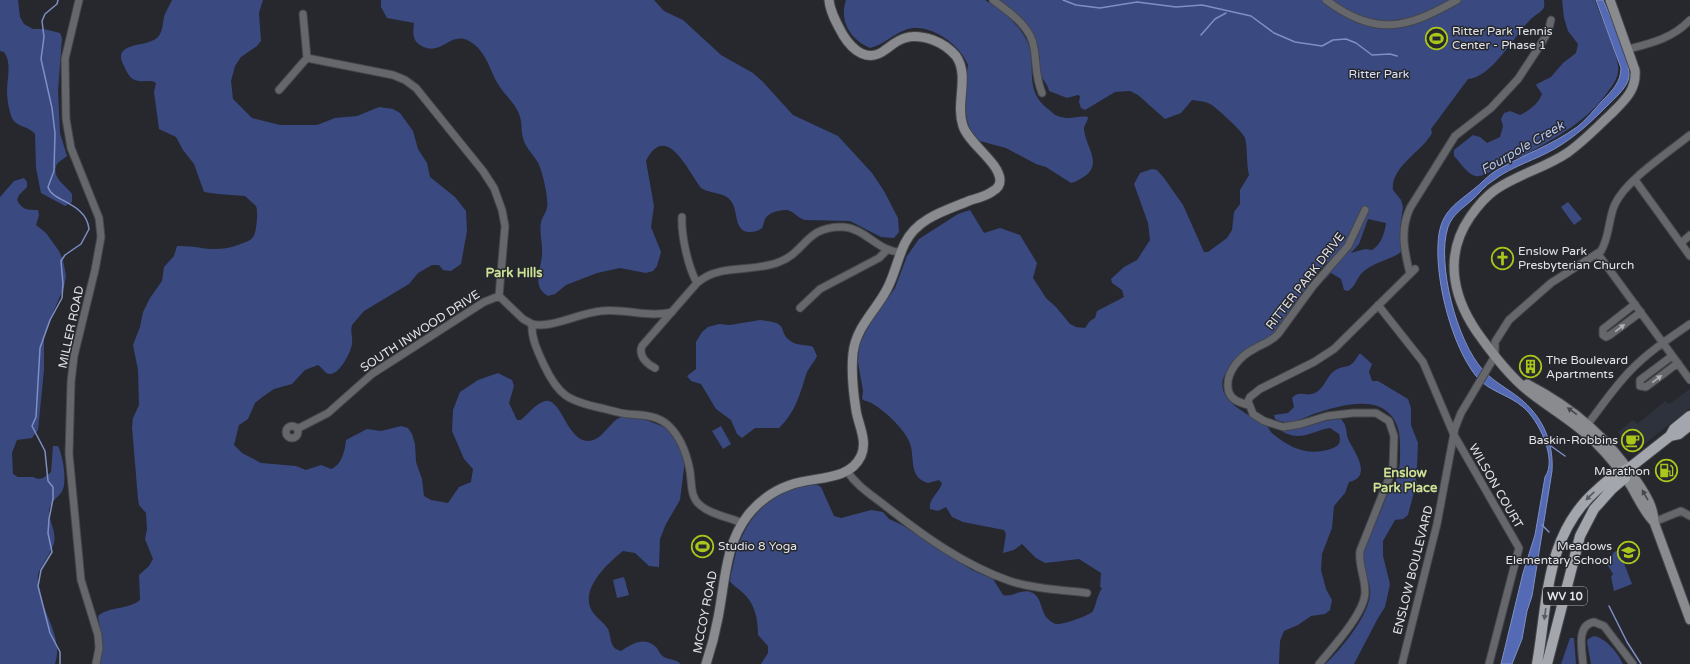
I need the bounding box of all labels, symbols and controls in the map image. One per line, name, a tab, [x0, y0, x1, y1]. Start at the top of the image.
place label: Ritter Park Tennis Center - Phase 1	[1452, 24, 1553, 52]
sports icon: Ritter Park Tennis Center - Phase 1	[1423, 25, 1449, 51]
park label: Ritter Park	[1349, 67, 1410, 81]
water label: Fourpole Creek	[1478, 117, 1568, 178]
street label: RITTER PARK DRIVE	[1263, 230, 1347, 332]
place label: Enslow Park Presbyterian Church	[1518, 244, 1634, 272]
church icon: Enslow Park Presbyterian Church	[1489, 245, 1515, 271]
district label: Park Hills	[486, 265, 542, 281]
street label: MILLER ROAD	[55, 284, 87, 370]
street label: SOUTH INWOOD DRIVE	[358, 287, 483, 375]
one-way arrow	[1614, 324, 1625, 332]
place label: The Boulevard Apartments	[1546, 353, 1628, 381]
building icon: The Boulevard Apartments	[1518, 354, 1544, 380]
one-way arrow	[1651, 375, 1662, 383]
one-way arrow	[1567, 407, 1578, 416]
cafe icon: Baskin-Robbins	[1620, 427, 1646, 453]
place label: Baskin-Robbins	[1528, 433, 1618, 447]
street label: WILSON COURT	[1466, 441, 1526, 531]
fuel station icon: Marathon	[1653, 458, 1679, 484]
place label: Marathon	[1594, 464, 1650, 478]
district label: Enslow Park Place	[1373, 465, 1438, 496]
one-way arrow	[1641, 489, 1648, 500]
one-way arrow	[1585, 491, 1595, 501]
street label: ENSLOW BOULEVARD	[1390, 504, 1436, 636]
sports icon: Studio 8 Yoga	[690, 533, 716, 559]
place label: Studio 8 Yoga	[718, 539, 797, 553]
place label: Meadows Elementary School	[1505, 539, 1612, 567]
school or university icon: Meadows Elementary School	[1615, 540, 1641, 566]
street label: MCCOY ROAD	[690, 569, 720, 655]
road number: WV 10	[1543, 587, 1587, 605]
one-way arrow	[1542, 608, 1548, 620]

